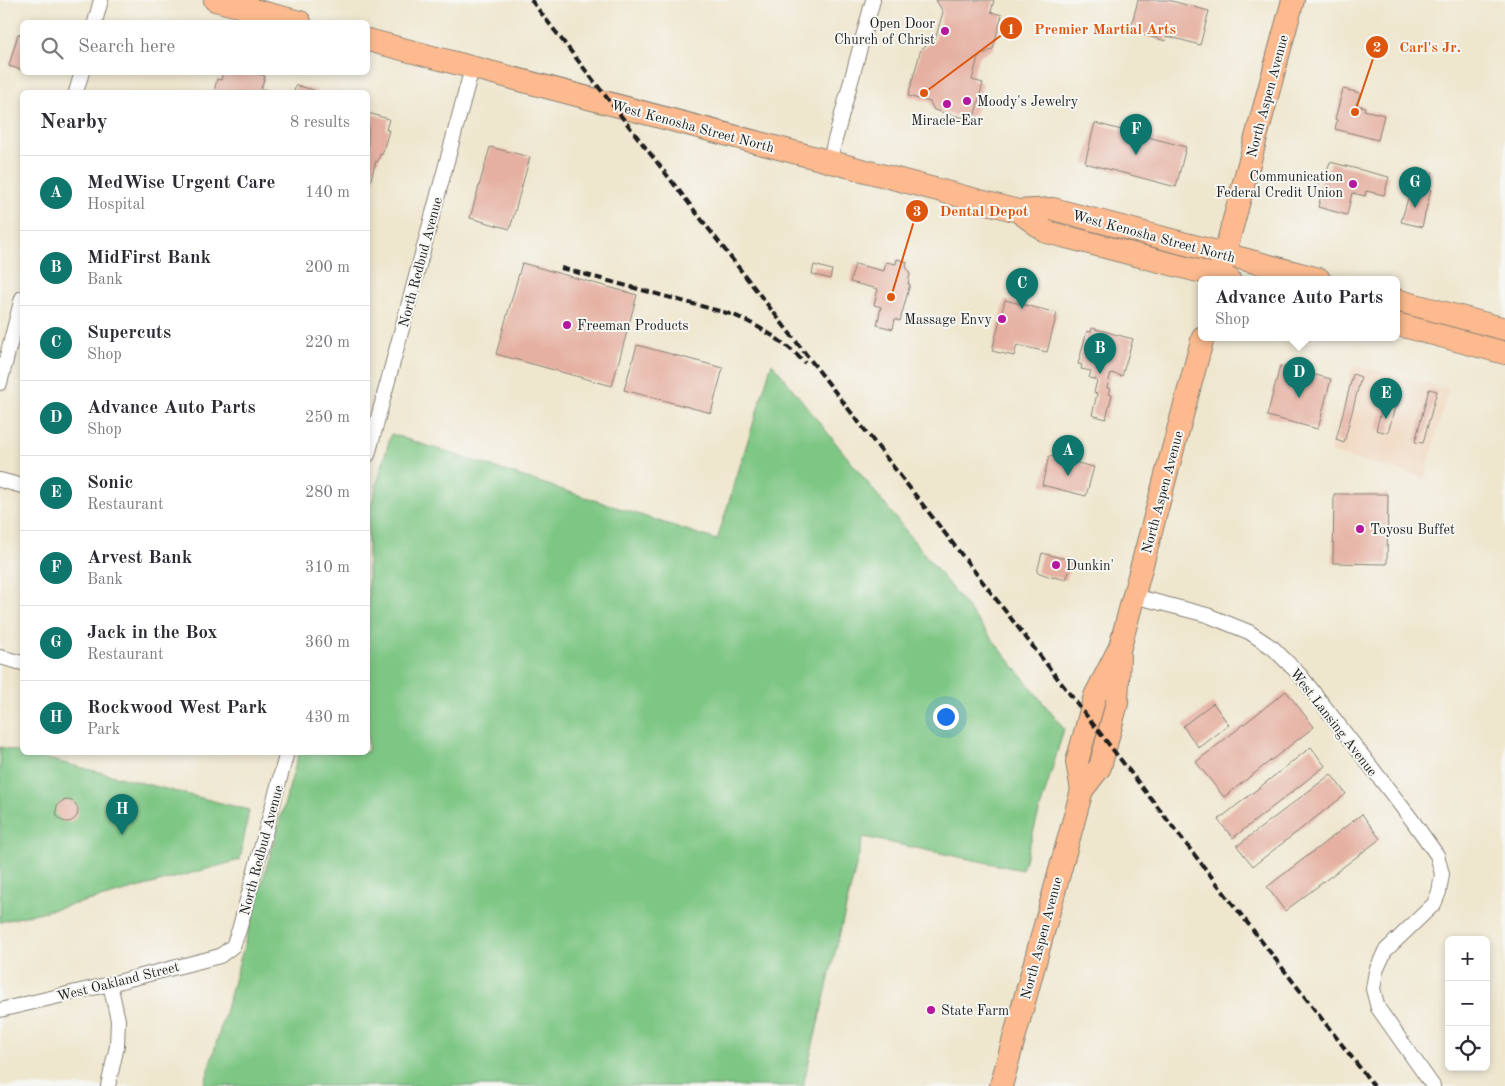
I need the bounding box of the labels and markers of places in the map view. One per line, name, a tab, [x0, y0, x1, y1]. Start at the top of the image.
callout: Premier Martial Arts	[999, 13, 1186, 43]
place label: Open Door Church of Christ	[834, 17, 935, 47]
marker: Open Door Church of Christ	[939, 25, 951, 37]
callout: Carl's Jr.	[1364, 32, 1471, 62]
marker: Moody's Jewelry	[961, 95, 973, 107]
place label: Moody's Jewelry	[977, 95, 1079, 109]
marker: Miracle-Ear	[941, 98, 953, 110]
place label: Miracle-Ear	[911, 114, 983, 128]
pin: F	[1120, 114, 1152, 155]
pin: G	[1399, 167, 1431, 208]
place label: Communication Federal Credit Union	[1216, 170, 1343, 200]
marker: Communication Federal Credit Union	[1347, 178, 1359, 190]
callout: Dental Depot	[904, 196, 1039, 226]
pin: C	[1006, 268, 1038, 309]
place label: Massage Envy	[904, 313, 993, 327]
marker: Massage Envy	[996, 313, 1008, 325]
marker: Freeman Products	[561, 319, 573, 331]
place label: Freeman Products	[577, 319, 689, 333]
pin: B	[1084, 333, 1116, 374]
pin: D	[1283, 357, 1315, 398]
pin: E	[1370, 378, 1402, 419]
pin: A	[1052, 435, 1084, 476]
marker: Toyosu Buffet	[1354, 523, 1366, 535]
place label: Toyosu Buffet	[1370, 523, 1455, 537]
marker: Dunkin'	[1050, 559, 1062, 571]
place label: Dunkin'	[1066, 559, 1114, 573]
pin: H	[106, 794, 138, 835]
marker: State Farm	[925, 1004, 937, 1016]
place label: State Farm	[941, 1004, 1009, 1018]

